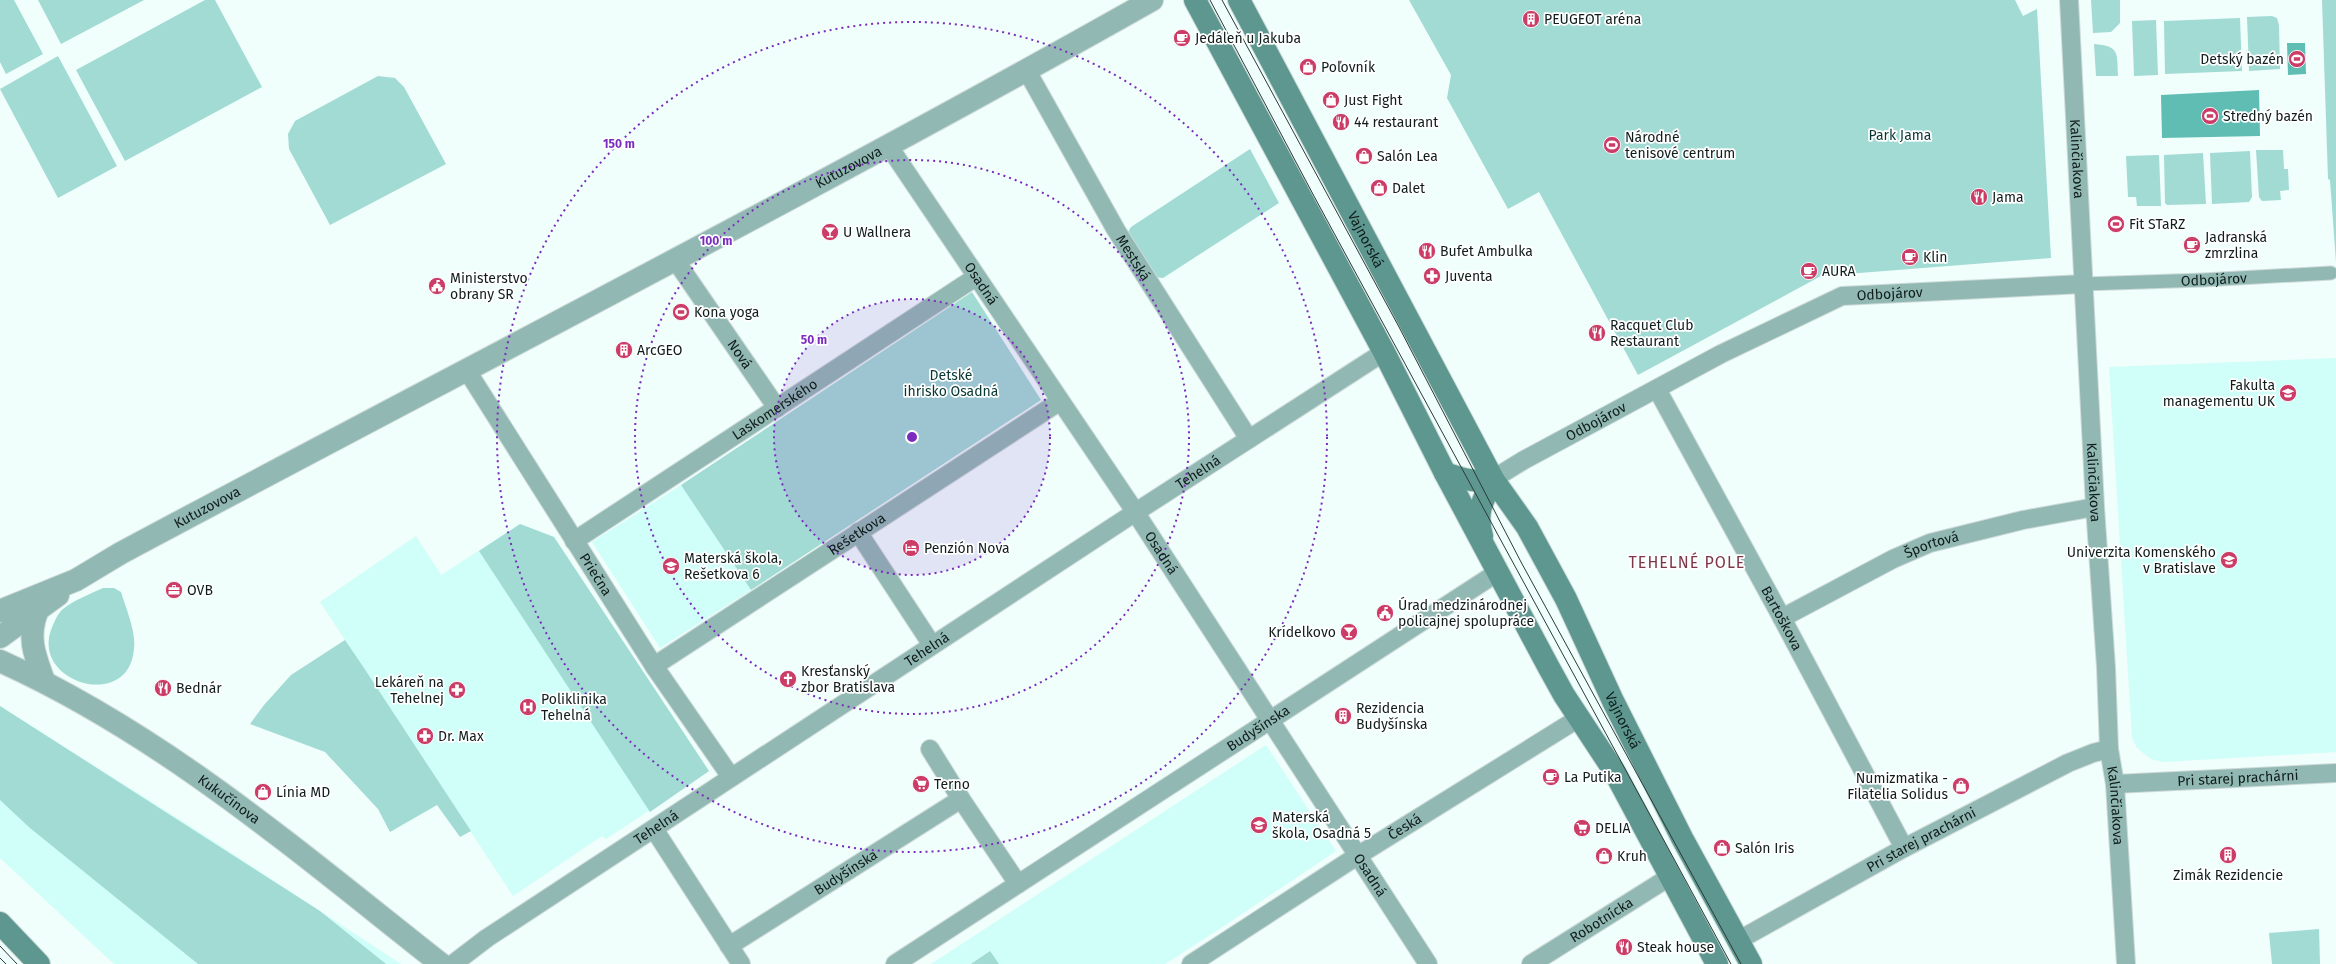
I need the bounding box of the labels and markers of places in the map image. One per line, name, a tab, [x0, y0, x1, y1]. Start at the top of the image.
building icon: PEUGEOT aréna	[1521, 9, 1541, 29]
place label: PEUGEOT aréna	[1544, 11, 1641, 28]
cafe icon: Jedáleň u Jakuba	[1172, 28, 1192, 48]
place label: Jedáleň u Jakuba	[1195, 30, 1301, 47]
sports icon: Detský bazén	[2287, 49, 2307, 69]
place label: Detský bazén	[2200, 51, 2284, 68]
shop icon: Poľovník	[1298, 57, 1318, 77]
place label: Poľovník	[1321, 59, 1376, 76]
shop icon: Just Fight	[1321, 90, 1341, 110]
place label: Just Fight	[1344, 92, 1404, 109]
sports icon: Stredný bazén	[2200, 106, 2220, 126]
place label: Stredný bazén	[2223, 108, 2313, 125]
restaurant icon: 44 restaurant	[1331, 112, 1351, 132]
place label: 44 restaurant	[1354, 114, 1439, 131]
place label: Národné tenisové centrum	[1625, 129, 1735, 162]
sports icon: Národné tenisové centrum	[1602, 135, 1622, 155]
shop icon: Salón Lea	[1354, 146, 1374, 166]
place label: Salón Lea	[1377, 148, 1438, 165]
shop icon: Dalet	[1369, 178, 1389, 198]
place label: Dalet	[1392, 180, 1426, 197]
restaurant icon: Jama	[1969, 187, 1989, 207]
place label: Jama	[1992, 189, 2024, 206]
sports icon: Fit STaRZ	[2106, 214, 2126, 234]
place label: Fit STaRZ	[2129, 216, 2185, 233]
bar icon: U Wallnera	[820, 222, 840, 242]
place label: U Wallnera	[843, 224, 911, 241]
place label: Jadranská zmrzlina	[2205, 229, 2267, 262]
cafe icon: Jadranská zmrzlina	[2182, 235, 2202, 255]
restaurant icon: Bufet Ambulka	[1417, 241, 1437, 261]
place label: Bufet Ambulka	[1440, 243, 1533, 260]
cafe icon: Klin	[1900, 247, 1920, 267]
place label: Klin	[1923, 249, 1948, 266]
cafe icon: AURA	[1799, 261, 1819, 281]
place label: AURA	[1822, 263, 1856, 280]
pharmacy icon: Juventa	[1422, 266, 1442, 286]
place label: Juventa	[1445, 268, 1493, 285]
place label: Ministerstvo obrany SR	[450, 270, 528, 303]
public building icon: Ministerstvo obrany SR	[427, 276, 447, 296]
sports icon: Kona yoga	[671, 302, 691, 322]
place label: Kona yoga	[694, 304, 759, 321]
place label: Racquet Club Restaurant	[1610, 317, 1694, 350]
restaurant icon: Racquet Club Restaurant	[1587, 323, 1607, 343]
building icon: ArcGEO	[614, 340, 634, 360]
place label: ArcGEO	[637, 342, 683, 359]
place label: Fakulta managementu UK	[2163, 377, 2276, 410]
school or university icon: Fakulta managementu UK	[2278, 383, 2298, 403]
centre of rings	[905, 430, 919, 444]
hotel icon: Penzión Nova	[901, 538, 921, 558]
place label: Penzión Nova	[924, 540, 1010, 557]
place label: Univerzita Komenského v Bratislave	[2067, 544, 2216, 577]
place label: Materská škola, Rešetkova 6	[684, 550, 782, 583]
school or university icon: Univerzita Komenského v Bratislave	[2219, 550, 2239, 570]
school or university icon: Materská škola, Rešetkova 6	[661, 556, 681, 576]
office icon: OVB	[164, 580, 184, 600]
place label: OVB	[187, 582, 213, 599]
place label: Úrad medzinárodnej policajnej spolupráce	[1398, 596, 1534, 630]
public building icon: Úrad medzinárodnej policajnej spolupráce	[1375, 603, 1395, 623]
bar icon: Krídelkovo	[1339, 622, 1359, 642]
place label: Krídelkovo	[1268, 624, 1336, 641]
place label: Kresťanský zbor Bratislava	[801, 663, 895, 696]
church icon: Kresťanský zbor Bratislava	[778, 669, 798, 689]
place label: Lekáreň na Tehelnej	[375, 674, 444, 707]
restaurant icon: Bednár	[153, 678, 173, 698]
place label: Bednár	[176, 680, 222, 697]
pharmacy icon: Lekáreň na Tehelnej	[447, 680, 467, 700]
place label: Poliklinika Tehelná	[541, 691, 607, 724]
hospital icon: Poliklinika Tehelná	[518, 697, 538, 717]
place label: Rezidencia Budyšínska	[1356, 700, 1428, 733]
building icon: Rezidencia Budyšínska	[1333, 706, 1353, 726]
pharmacy icon: Dr. Max	[415, 726, 435, 746]
place label: Dr. Max	[438, 728, 484, 745]
cafe icon: La Putika	[1541, 767, 1561, 787]
place label: La Putika	[1564, 769, 1622, 786]
place label: Numizmatika - Filatelia Solidus	[1847, 770, 1948, 803]
supermarket icon: Terno	[911, 774, 931, 794]
place label: Terno	[934, 776, 970, 793]
shop icon: Numizmatika - Filatelia Solidus	[1951, 776, 1971, 796]
shop icon: Línia MD	[253, 782, 273, 802]
place label: Línia MD	[276, 784, 330, 801]
place label: Materská škola, Osadná 5	[1272, 809, 1371, 842]
school or university icon: Materská škola, Osadná 5	[1249, 815, 1269, 835]
supermarket icon: DELIA	[1572, 818, 1592, 838]
place label: DELIA	[1595, 820, 1631, 837]
shop icon: Salón Iris	[1712, 838, 1732, 858]
place label: Salón Iris	[1735, 840, 1795, 857]
building icon: Zimák Rezidencie	[2218, 845, 2238, 865]
shop icon: Kruh	[1594, 846, 1614, 866]
place label: Kruh	[1617, 848, 1647, 865]
place label: Zimák Rezidencie	[2173, 867, 2283, 884]
restaurant icon: Steak house	[1614, 937, 1634, 957]
place label: Steak house	[1637, 939, 1714, 956]

